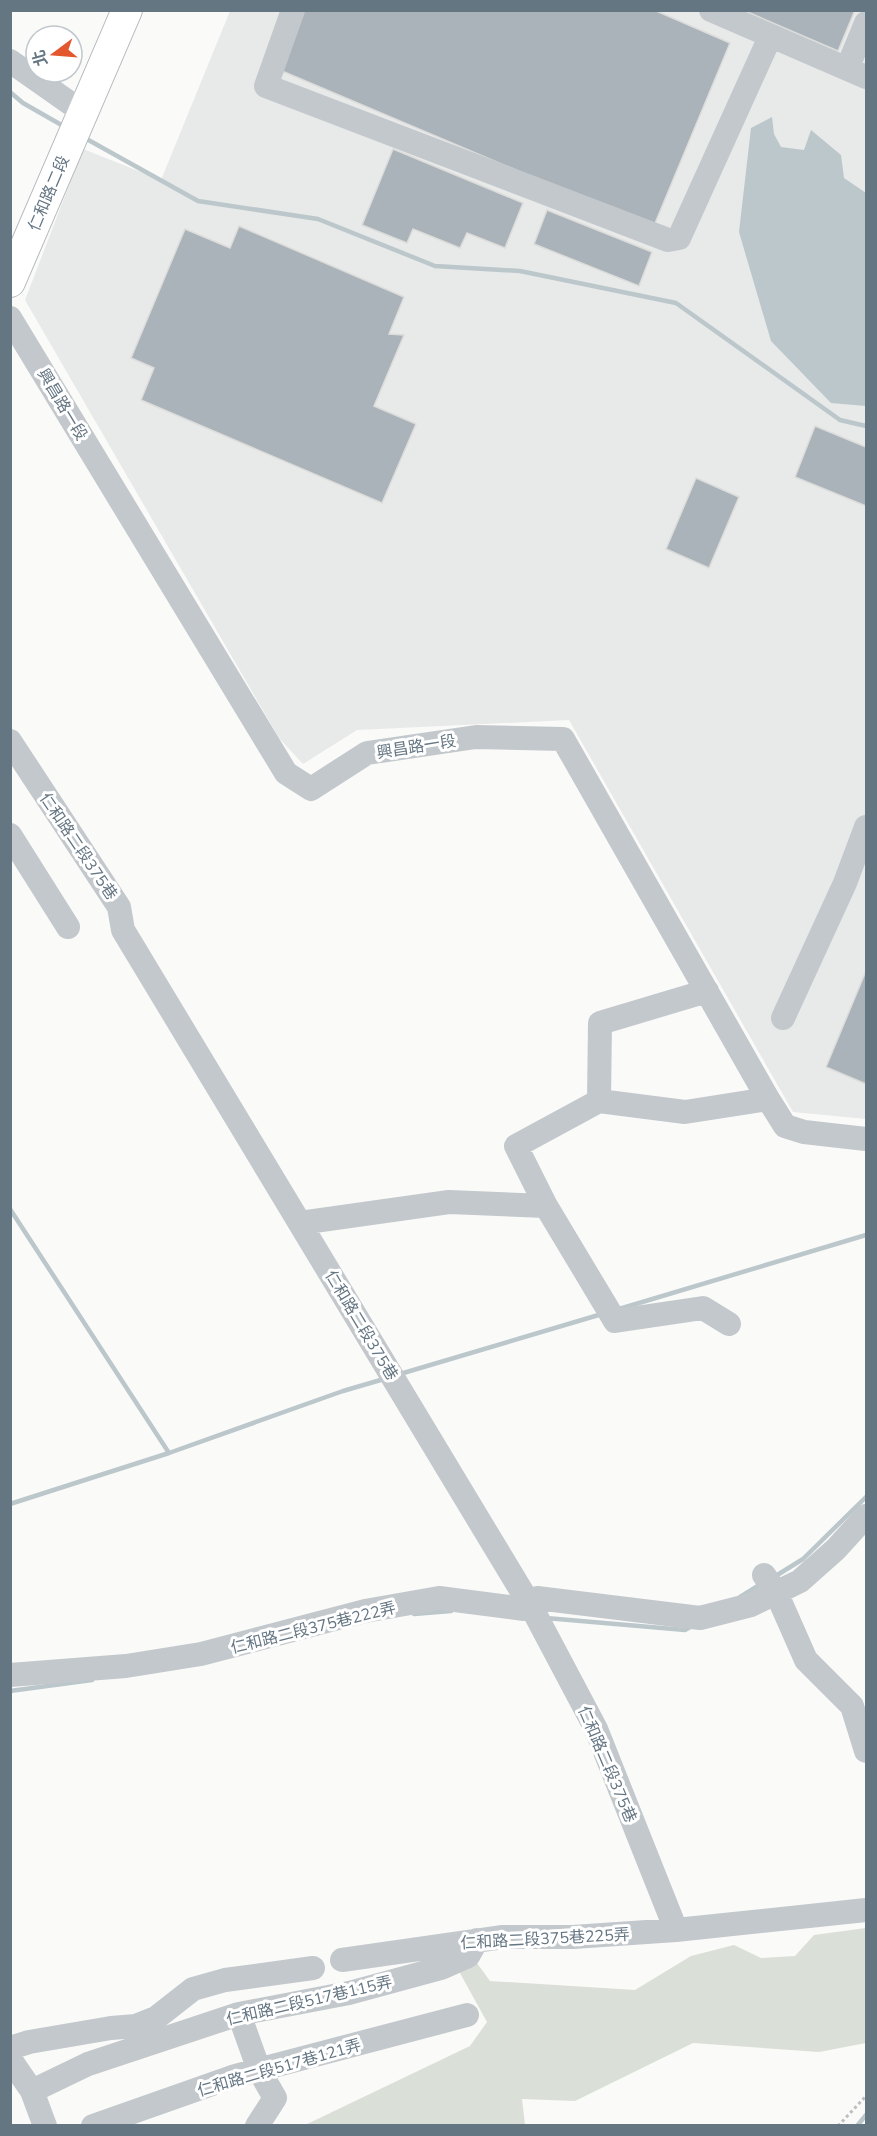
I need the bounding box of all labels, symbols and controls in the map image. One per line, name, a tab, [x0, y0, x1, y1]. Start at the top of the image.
north arrow	[24, 24, 84, 84]
text: 北	[28, 47, 53, 69]
street label: 仁和路二段	[23, 152, 75, 235]
street label: 興昌路一段	[32, 365, 92, 444]
street label: 興昌路一段	[375, 730, 457, 764]
street label: 仁和路二段375巷	[34, 789, 122, 904]
street label: 仁和路二段375巷	[320, 1266, 403, 1385]
street label: 仁和路二段375巷222弄	[228, 1597, 398, 1659]
street label: 仁和路二段375巷	[573, 1703, 642, 1826]
street label: 仁和路二段375巷225弄	[460, 1924, 630, 1954]
street label: 仁和路二段517巷115弄	[224, 1971, 394, 2031]
street label: 仁和路二段517巷121弄	[195, 2034, 364, 2102]

